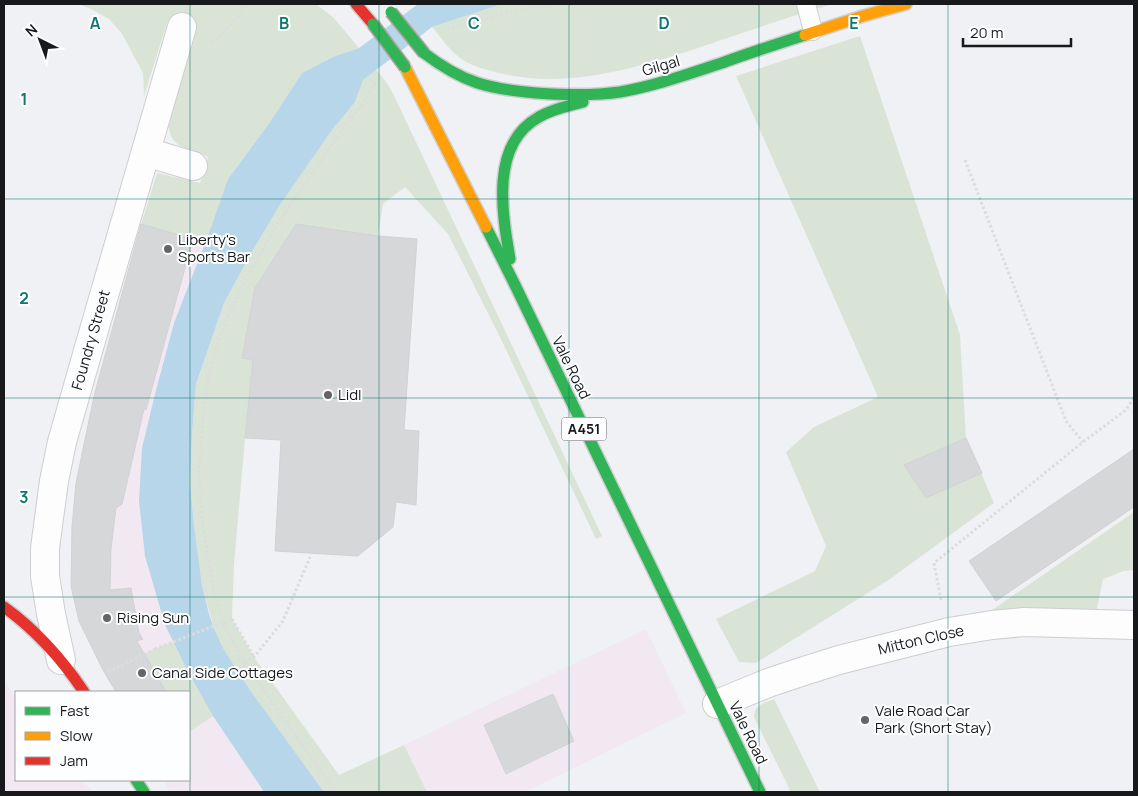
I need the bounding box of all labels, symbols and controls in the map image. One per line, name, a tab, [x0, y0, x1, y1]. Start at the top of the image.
text: A	[90, 12, 101, 34]
text: B	[279, 12, 289, 34]
text: C	[468, 12, 480, 34]
text: D	[658, 12, 670, 34]
text: E	[849, 12, 859, 34]
north arrow	[15, 15, 65, 65]
scale bar	[963, 15, 1070, 47]
text: N	[21, 20, 41, 40]
text: 20 m	[970, 22, 1003, 43]
street label: Gilgal	[640, 50, 682, 81]
text: 1	[20, 88, 28, 110]
place label: Liberty's Sports Bar	[178, 229, 251, 267]
marker: Liberty's Sports Bar	[162, 243, 174, 255]
text: 2	[19, 287, 29, 309]
street label: Foundry Street	[66, 287, 115, 392]
street label: Vale Road	[547, 333, 596, 403]
place label: Lidl	[338, 384, 362, 405]
marker: Lidl	[322, 389, 334, 401]
road number: A451	[562, 418, 606, 440]
text: 3	[19, 486, 29, 508]
place label: Rising Sun	[117, 607, 189, 628]
marker: Rising Sun	[101, 612, 113, 624]
street label: Mitton Close	[876, 619, 966, 660]
place label: Canal Side Cottages	[152, 662, 293, 683]
marker: Canal Side Cottages	[136, 667, 148, 679]
legend	[15, 691, 190, 781]
street label: Vale Road	[724, 698, 773, 768]
text: Fast	[60, 700, 89, 721]
place label: Vale Road Car Park (Short Stay)	[875, 700, 993, 738]
marker: Vale Road Car Park (Short Stay)	[859, 714, 871, 726]
text: Slow	[60, 725, 93, 746]
text: Jam	[60, 750, 88, 771]

